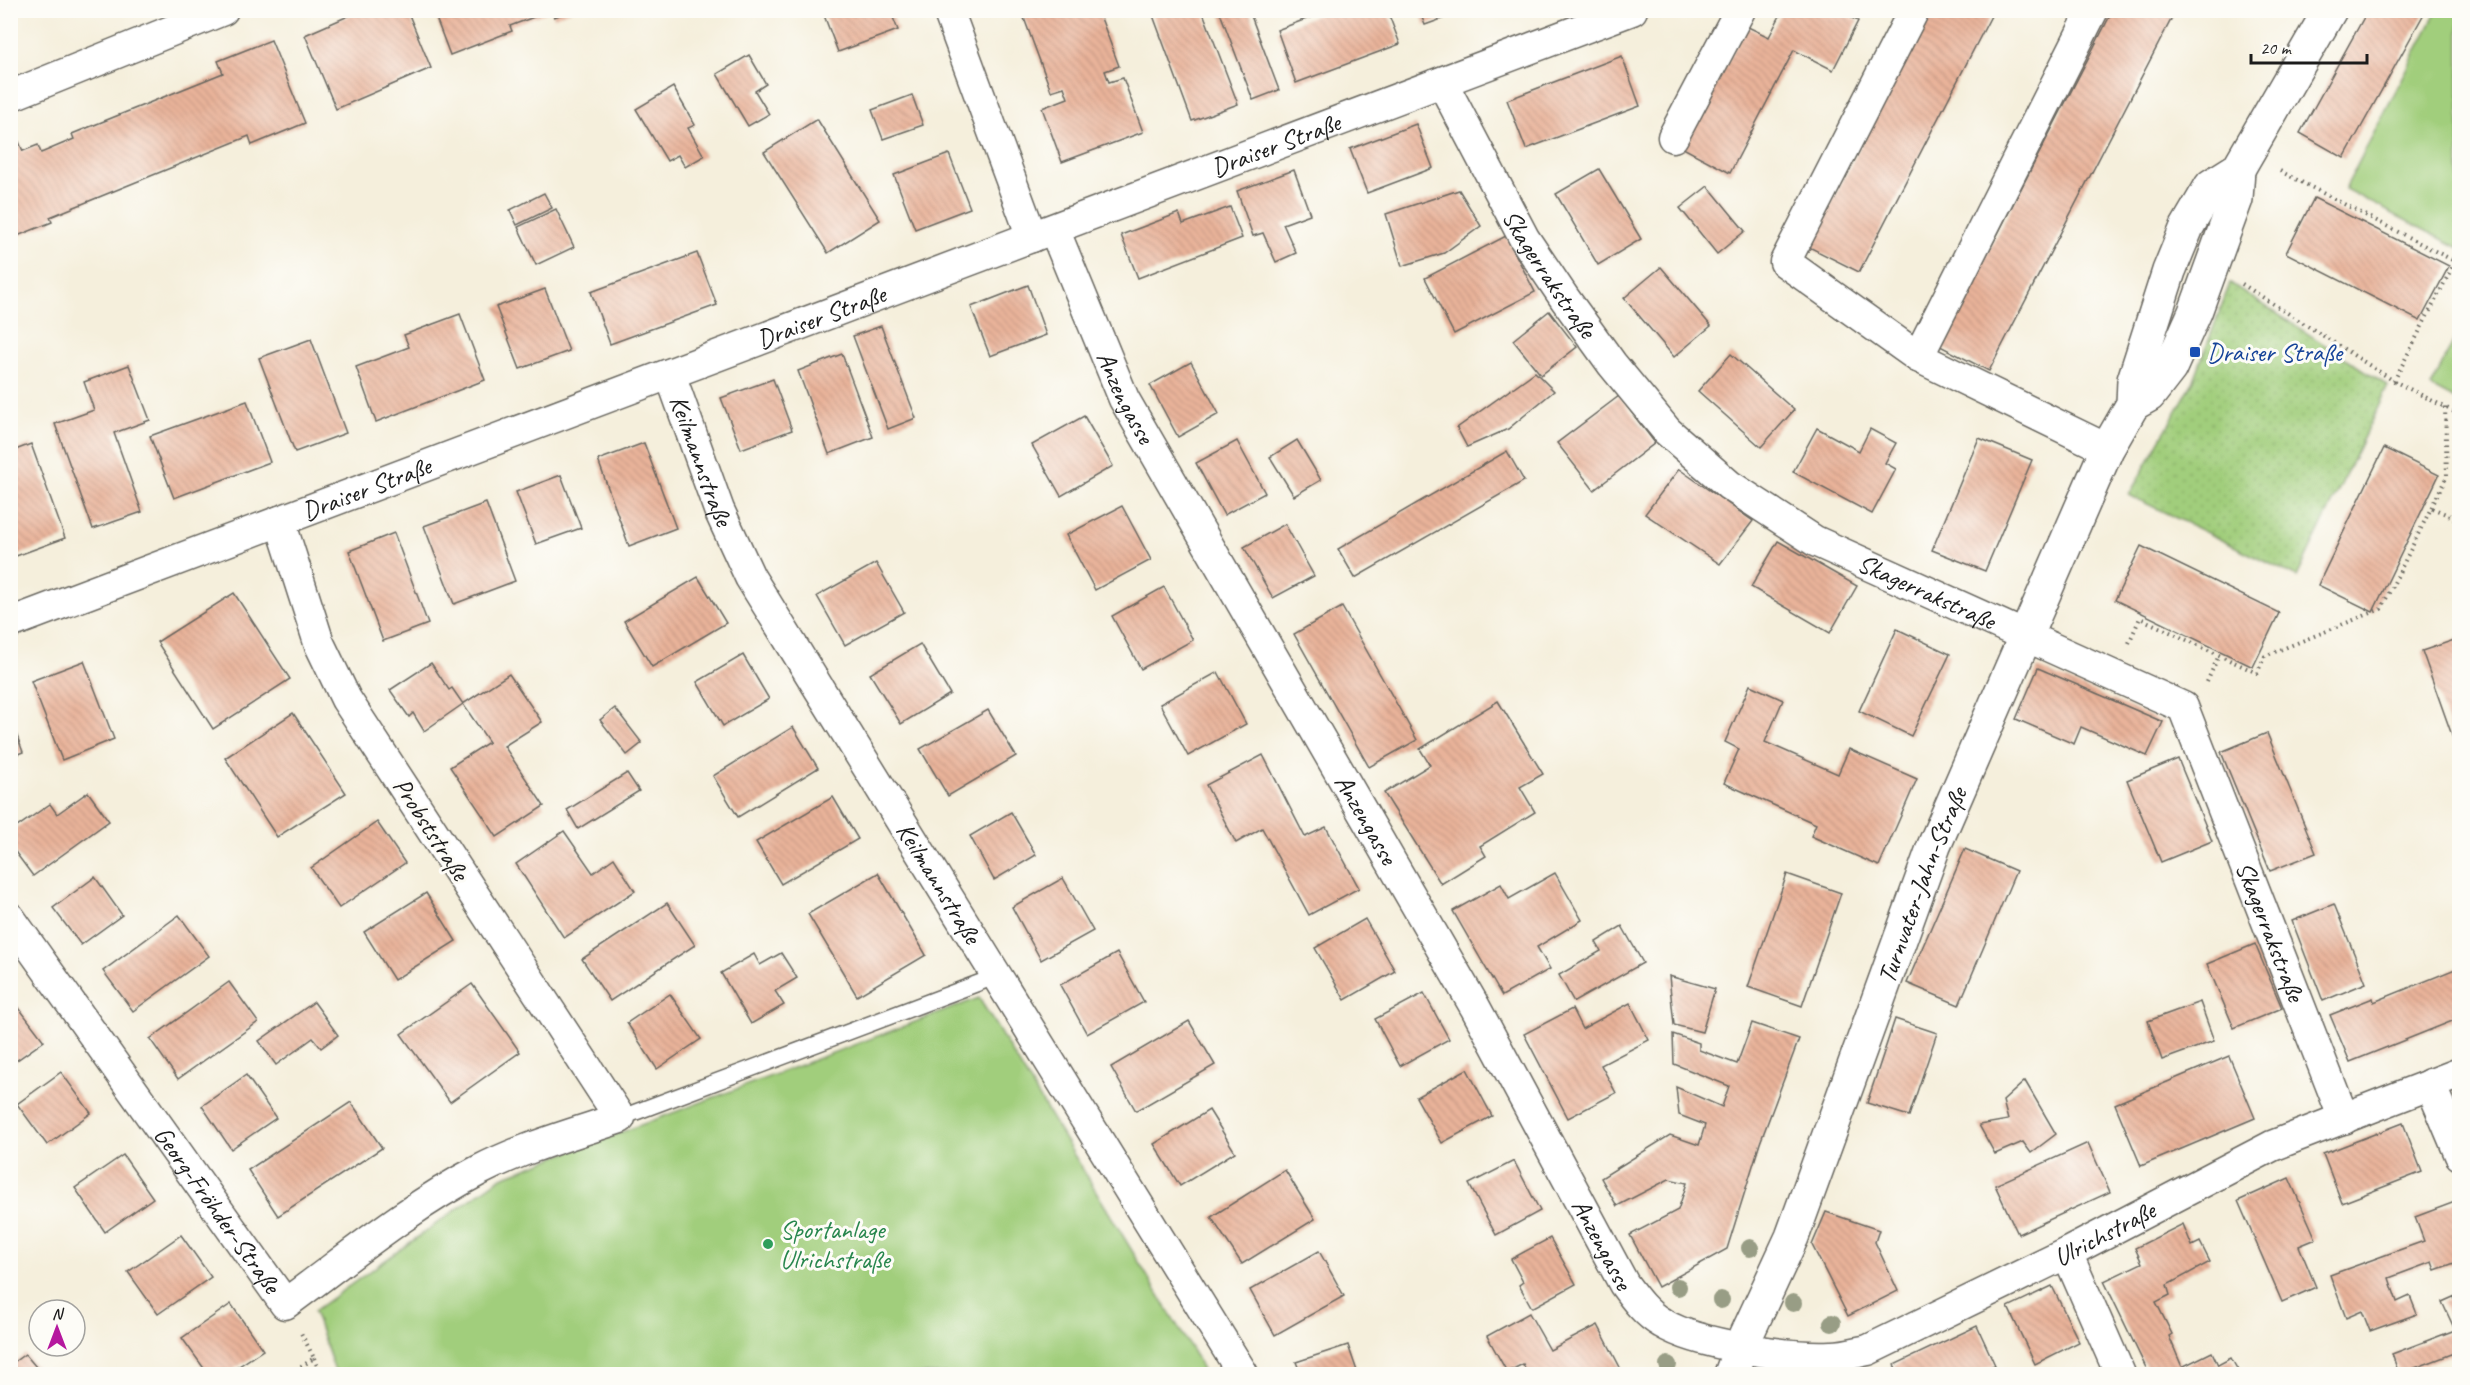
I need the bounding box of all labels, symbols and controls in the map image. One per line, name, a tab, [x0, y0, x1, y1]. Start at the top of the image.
scale bar	[2251, 27, 2366, 65]
text: 20 m	[2260, 37, 2293, 59]
street label: Draiser Straße	[1207, 104, 1347, 184]
street label: Skagerrakstraße	[1495, 204, 1606, 346]
street label: Draiser Straße	[752, 276, 892, 356]
place label: Draiser Straße	[2207, 336, 2345, 369]
marker: Draiser Straße	[2188, 345, 2202, 359]
street label: Anzengasse	[1090, 346, 1163, 451]
street label: Keilmannstraße	[663, 391, 742, 534]
street label: Draiser Straße	[297, 448, 438, 528]
street label: Skagerrakstraße	[1853, 546, 2003, 638]
street label: Anzengasse	[1328, 768, 1406, 872]
street label: Probststraße	[386, 771, 478, 889]
street label: Turnvater-Jahn-Straße	[1869, 780, 1975, 987]
street label: Keilmannstraße	[889, 816, 990, 952]
street label: Skagerrakstraße	[2228, 857, 2314, 1008]
street label: Georg-Fröhder-Straße	[147, 1120, 290, 1302]
street label: Ulrichstraße	[2048, 1192, 2163, 1273]
street label: Anzengasse	[1565, 1193, 1641, 1297]
place label: Sportanlage Ulrichstraße	[780, 1213, 892, 1276]
marker: Sportanlage Ulrichstraße	[761, 1237, 775, 1251]
north arrow	[27, 1298, 87, 1358]
text: N	[52, 1304, 65, 1324]

